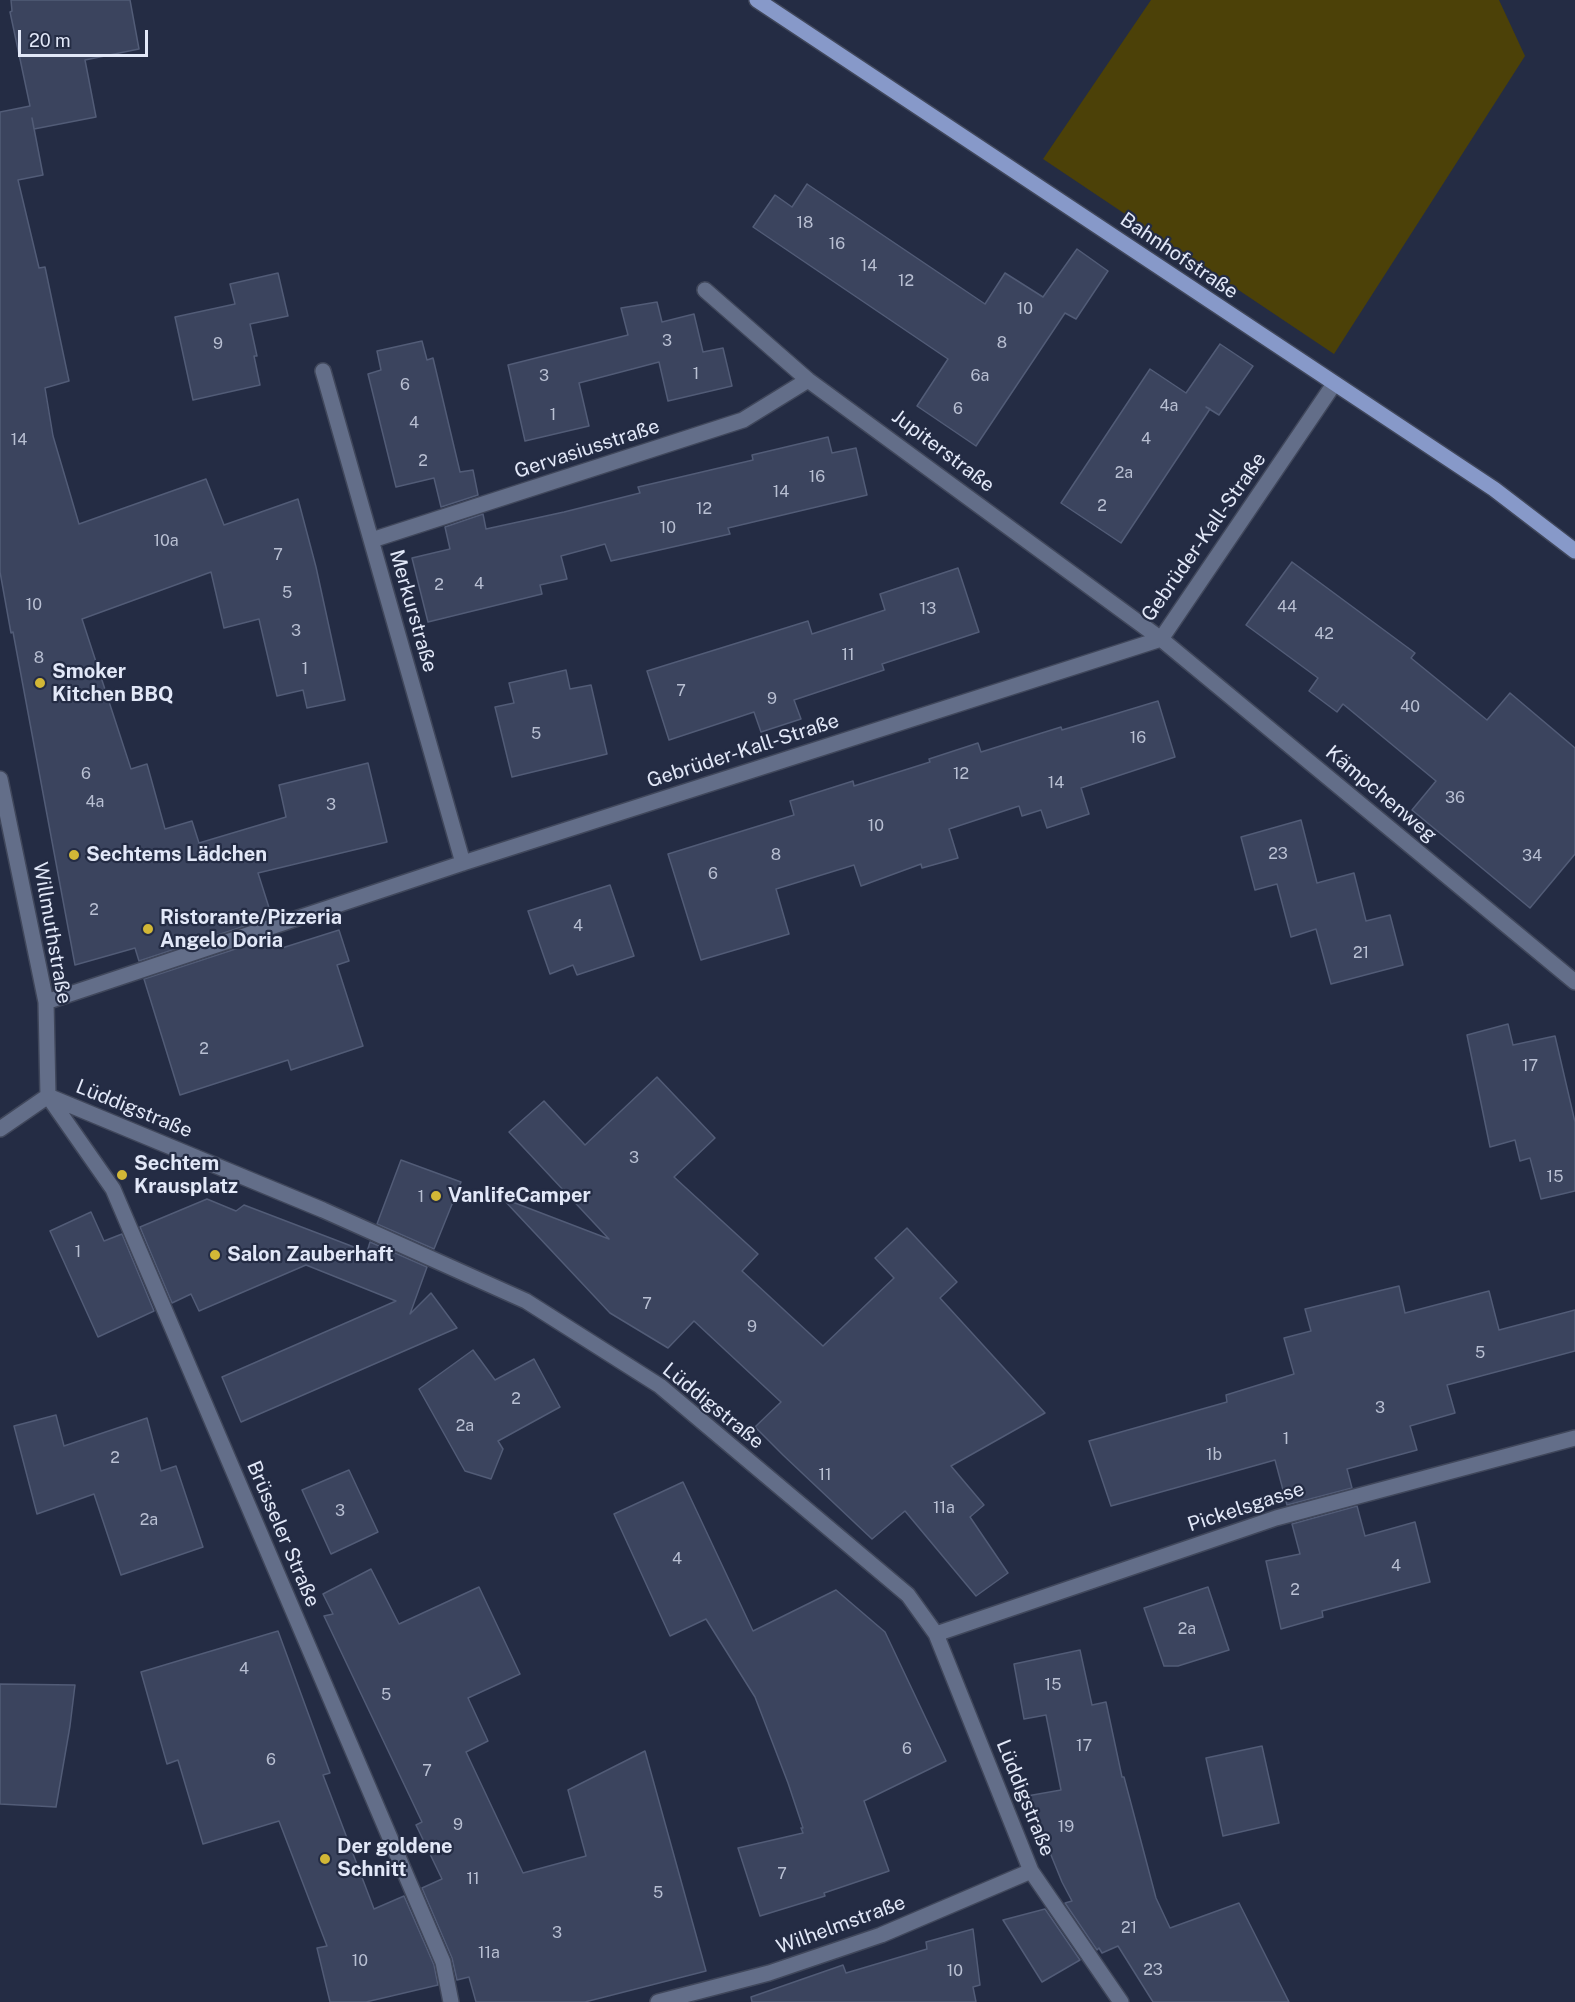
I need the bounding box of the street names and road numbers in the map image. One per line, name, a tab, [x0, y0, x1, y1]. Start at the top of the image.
street label: Bahnhofstraße	[1115, 208, 1243, 304]
street label: Jupiterstraße	[887, 405, 999, 497]
street label: Gervasiusstraße	[512, 414, 662, 484]
street label: Gebrüder-Kall-Straße	[1137, 448, 1271, 626]
street label: Merkurstraße	[384, 547, 442, 675]
street label: Gebrüder-Kall-Straße	[644, 709, 842, 793]
street label: Kämpchenweg	[1321, 741, 1441, 847]
street label: Willmuthstraße	[28, 860, 76, 1006]
street label: Lüddigstraße	[72, 1075, 196, 1143]
street label: Lüddigstraße	[657, 1358, 769, 1454]
street label: Brüsseler Straße	[241, 1457, 325, 1611]
street label: Pickelsgasse	[1185, 1477, 1307, 1537]
street label: Lüddigstraße	[991, 1736, 1059, 1860]
street label: Wilhelmstraße	[773, 1891, 909, 1959]

